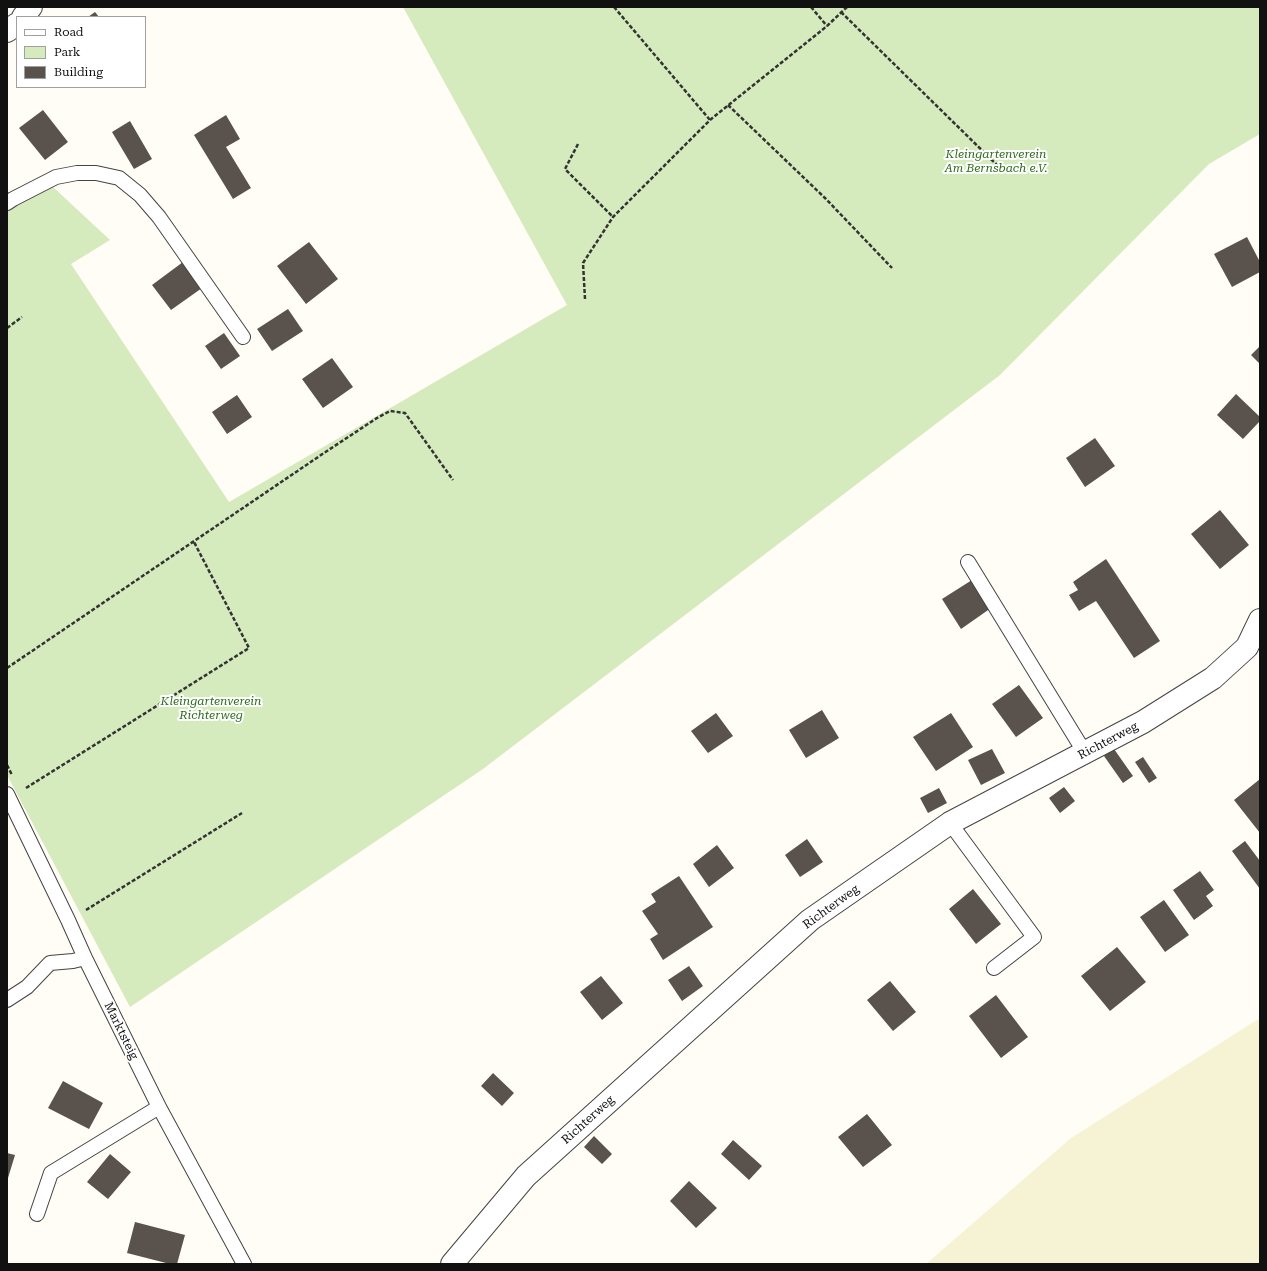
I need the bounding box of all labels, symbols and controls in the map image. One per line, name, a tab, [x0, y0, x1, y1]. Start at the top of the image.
legend	[16, 16, 146, 88]
text: Road	[54, 25, 83, 39]
text: Park	[54, 45, 80, 59]
text: Building	[54, 65, 103, 79]
park label: Kleingartenverein Am Bernsbach e.V.	[945, 147, 1047, 175]
park label: Kleingartenverein Richterweg	[161, 694, 261, 722]
street label: Richterweg	[1076, 719, 1140, 763]
street label: Richterweg	[800, 882, 862, 932]
street label: Marktsteig	[101, 1000, 141, 1062]
street label: Richterweg	[559, 1093, 617, 1147]

